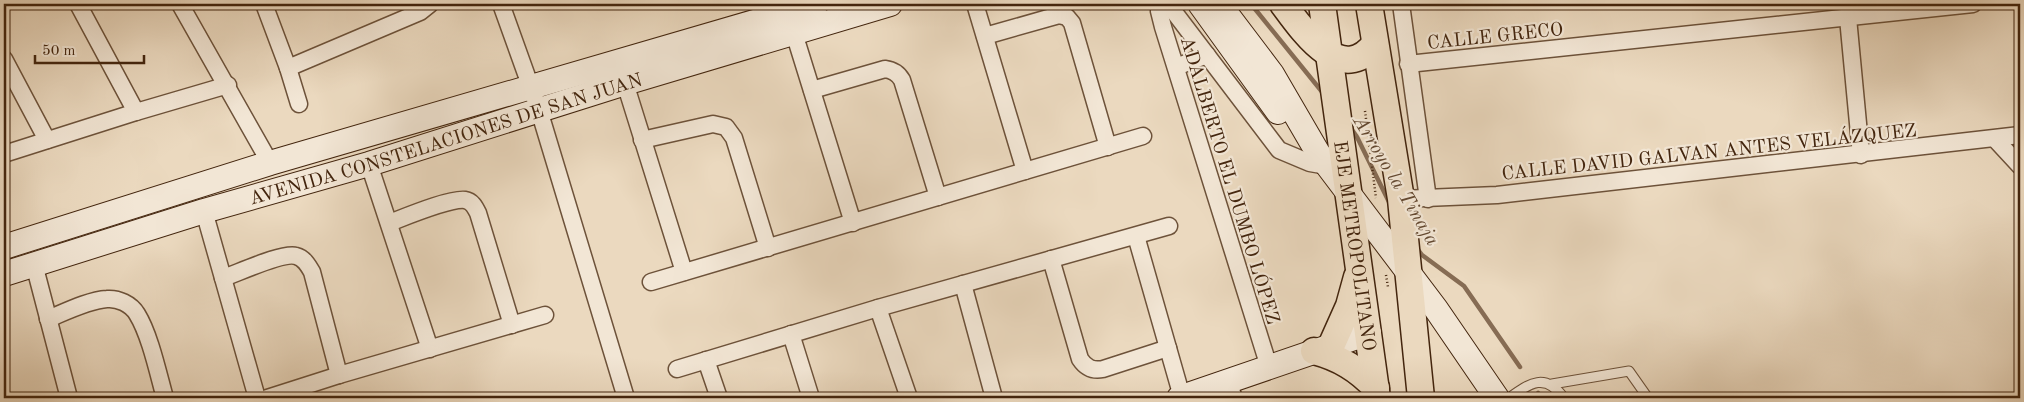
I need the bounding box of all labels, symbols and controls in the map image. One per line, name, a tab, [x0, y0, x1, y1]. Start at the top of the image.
street label: CALLE GRECO	[1426, 21, 1564, 54]
scale bar	[35, 32, 144, 64]
street label: ADALBERTO EL DUMBO LÓPEZ	[1176, 33, 1286, 327]
text: 50 m	[42, 44, 76, 59]
street label: AVENIDA CONSTELACIONES DE SAN JUAN	[247, 71, 645, 210]
water label: Arroyo la Tinaja	[1348, 112, 1442, 250]
street label: CALLE DAVID GALVAN ANTES VELÁZQUEZ	[1500, 118, 1918, 185]
street label: EJE METROPOLITANO	[1329, 140, 1377, 352]

